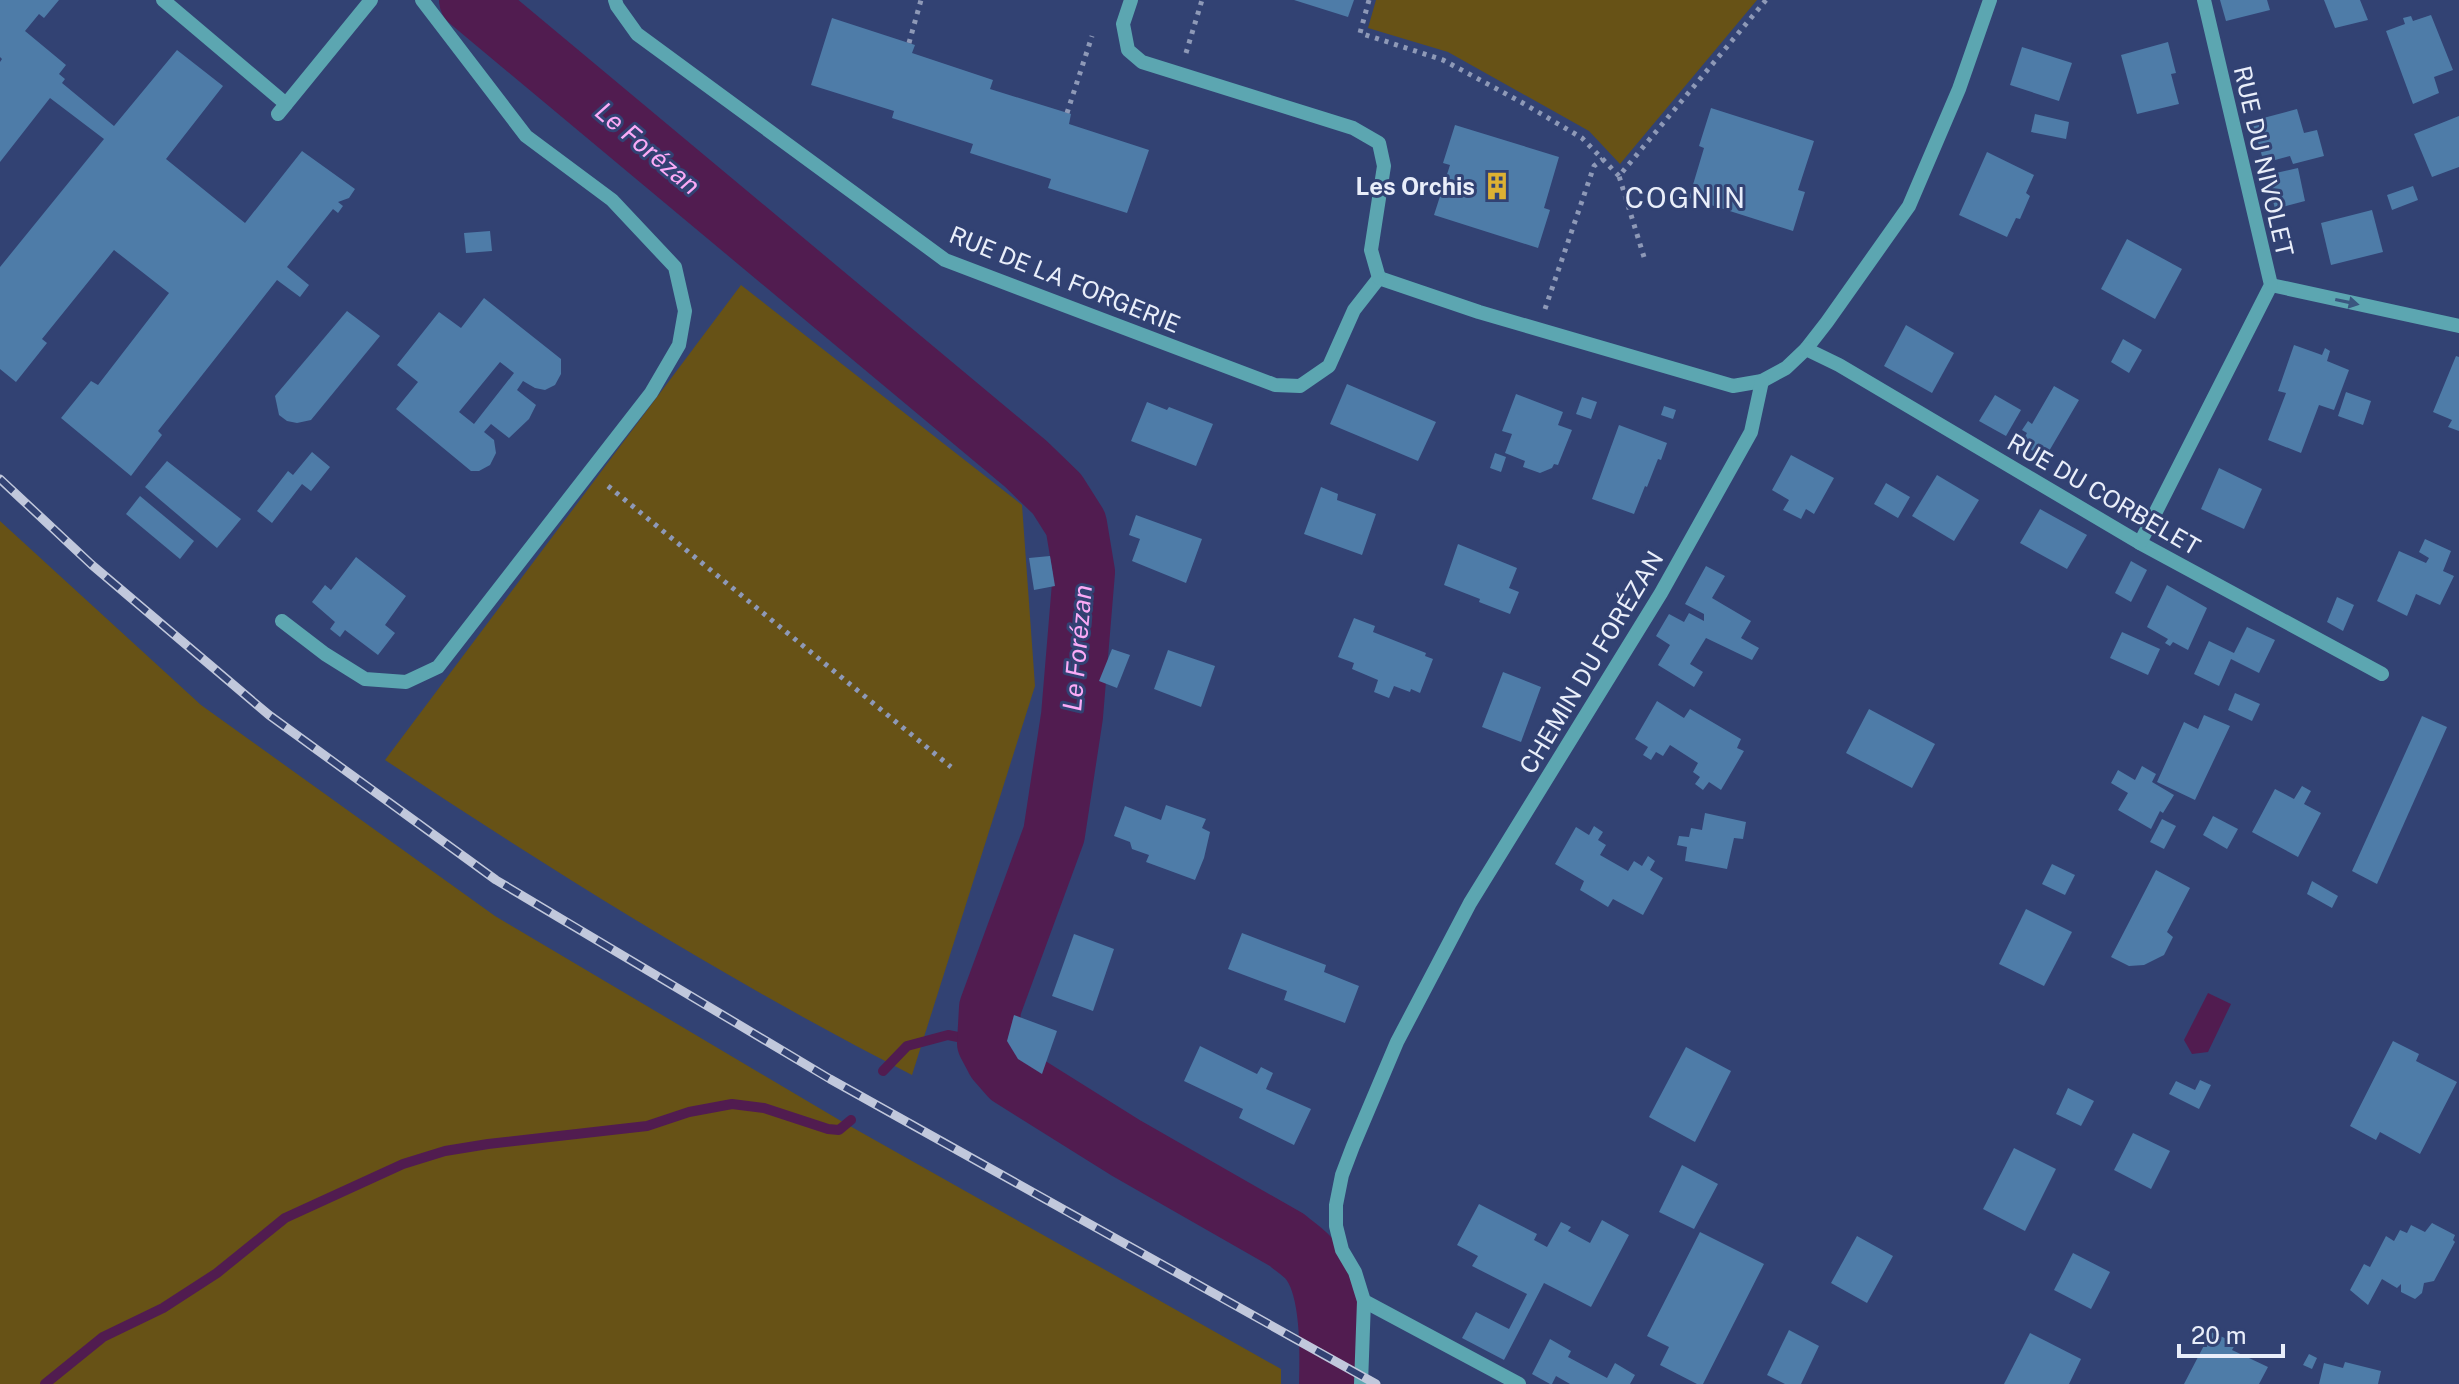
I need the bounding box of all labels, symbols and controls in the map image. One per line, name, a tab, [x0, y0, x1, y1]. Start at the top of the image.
street label: RUE DU NIVOLET	[2229, 63, 2299, 259]
water label: Le Forézan	[589, 95, 707, 201]
building icon: Les Orchis	[1482, 171, 1512, 201]
place label: Les Orchis	[1356, 172, 1475, 200]
district label: COGNIN	[1625, 181, 1747, 214]
street label: RUE DE LA FORGERIE	[946, 220, 1184, 338]
one-way arrow	[2335, 296, 2360, 309]
street label: RUE DU CORBELET	[2003, 427, 2205, 561]
street label: CHEMIN DU FORÉZAN	[1513, 546, 1669, 778]
water label: Le Forézan	[1056, 583, 1098, 713]
scale bar	[2179, 1308, 2283, 1358]
text: 20 m	[2191, 1321, 2247, 1349]

